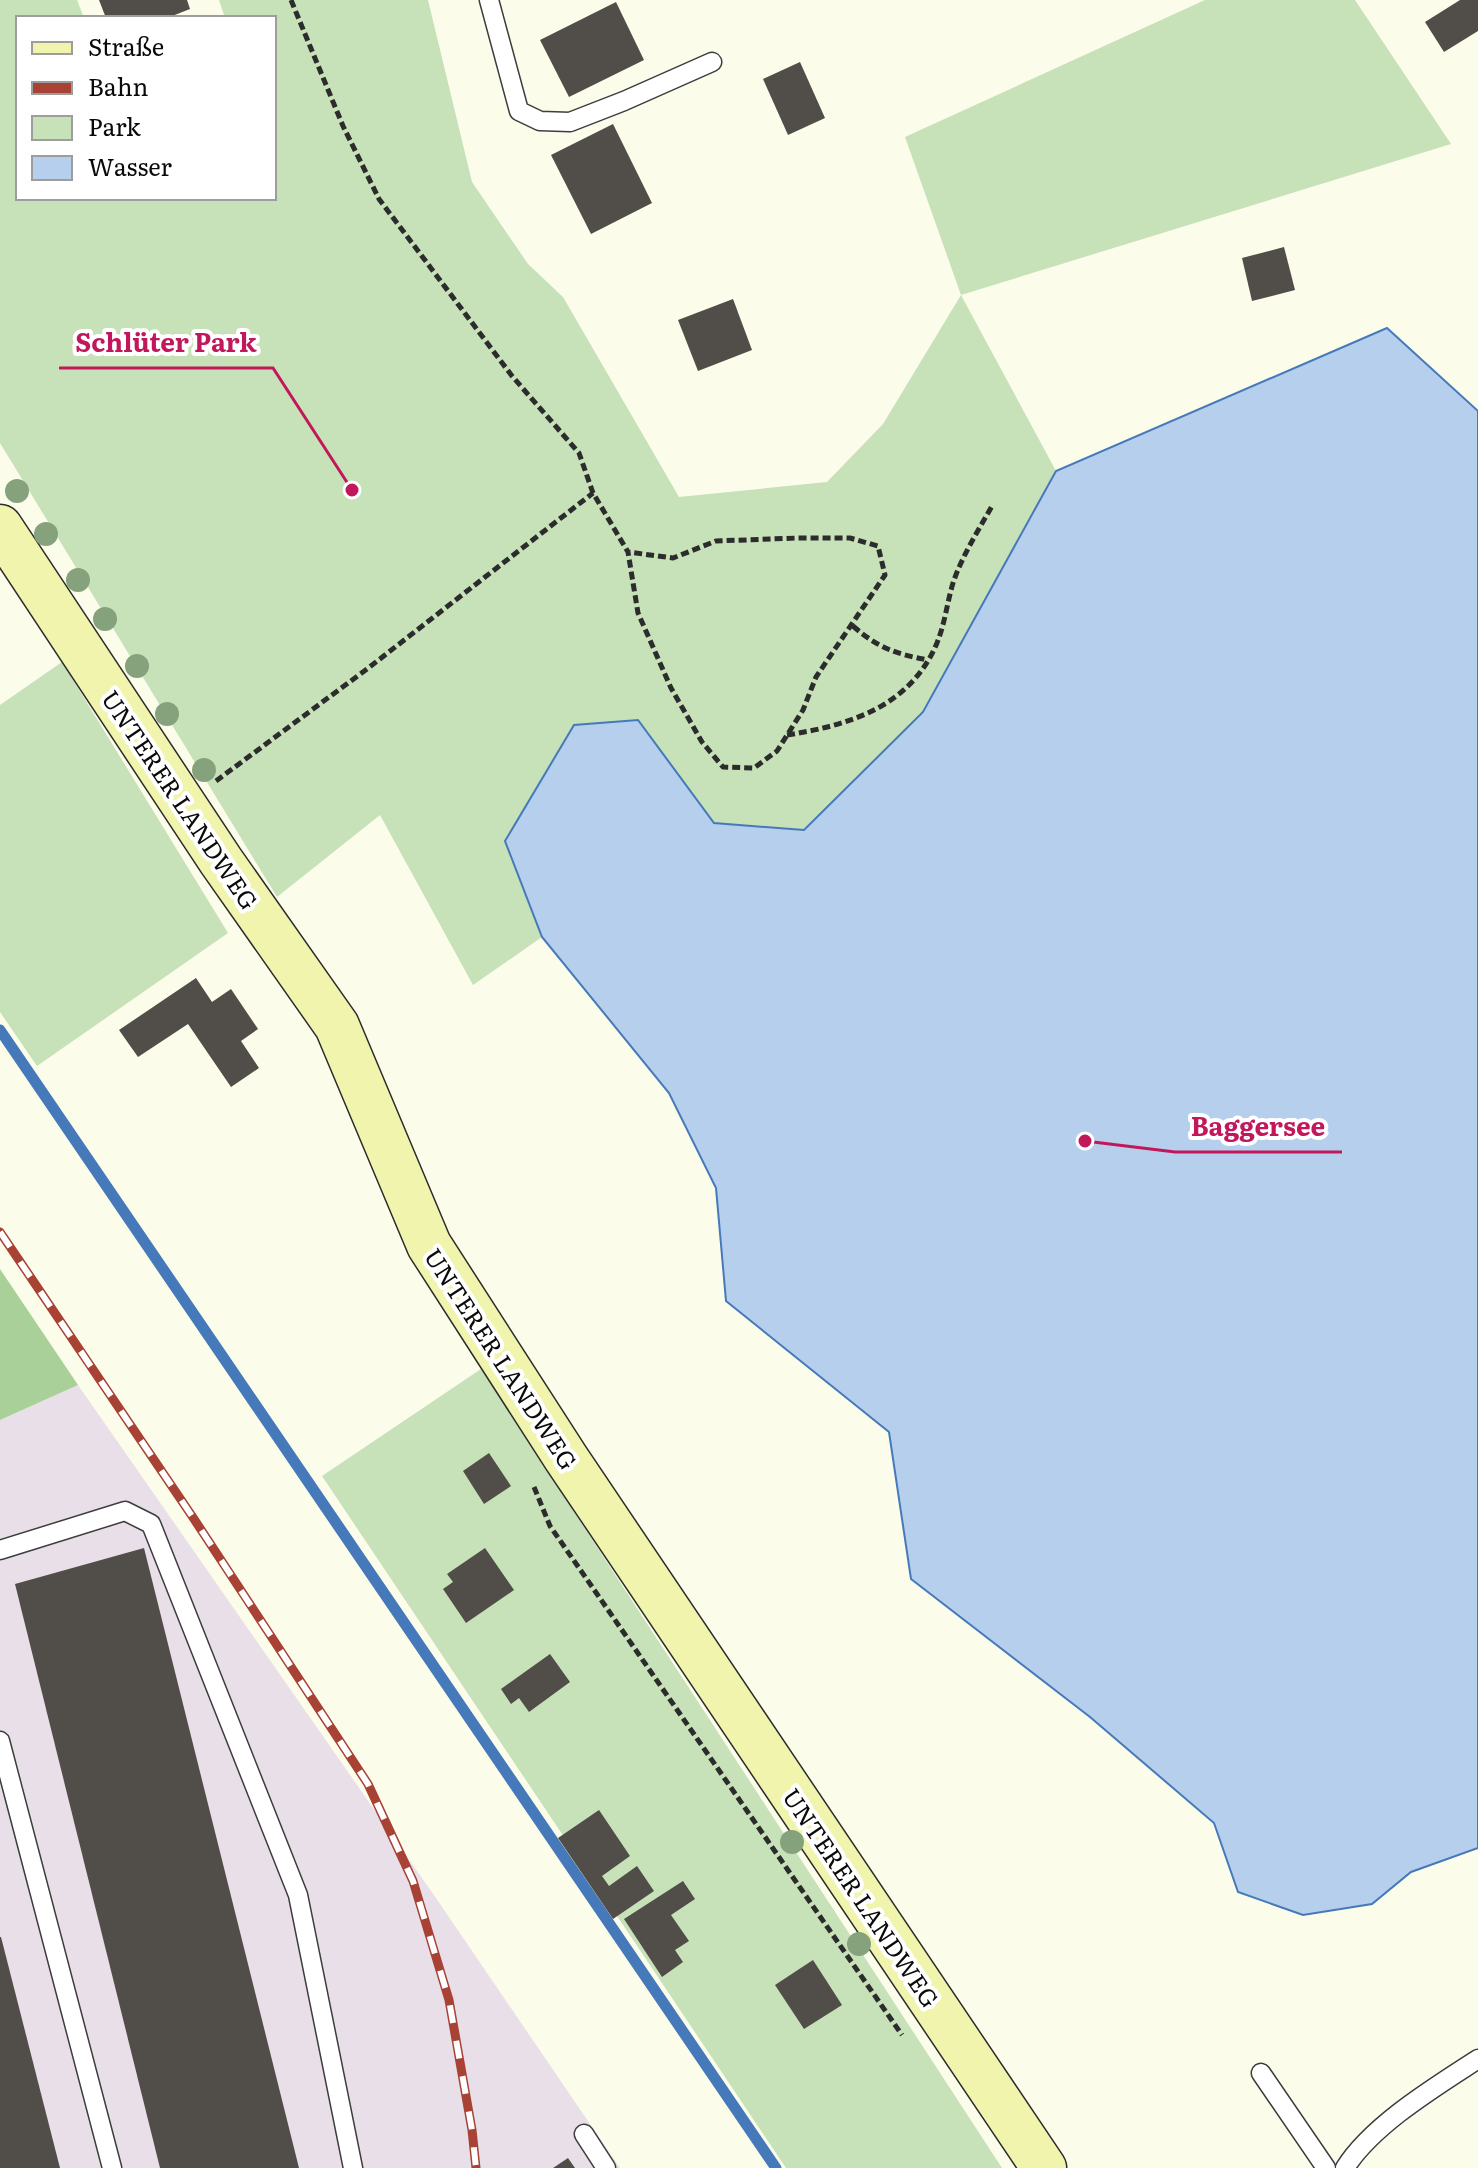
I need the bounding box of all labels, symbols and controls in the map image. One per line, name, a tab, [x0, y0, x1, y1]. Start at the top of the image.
legend	[16, 16, 276, 200]
text: Straße	[88, 28, 164, 63]
text: Bahn	[88, 68, 148, 103]
text: Park	[88, 108, 141, 143]
text: Wasser	[88, 148, 172, 183]
callout: Schlüter Park	[59, 318, 273, 368]
text: Schlüter Park	[75, 321, 257, 360]
street label: UNTERER LANDWEG	[94, 682, 268, 916]
callout: Baggersee	[1175, 1102, 1342, 1152]
text: Baggersee	[1191, 1105, 1325, 1144]
street label: UNTERER LANDWEG	[417, 1240, 587, 1476]
street label: UNTERER LANDWEG	[775, 1780, 949, 2014]

